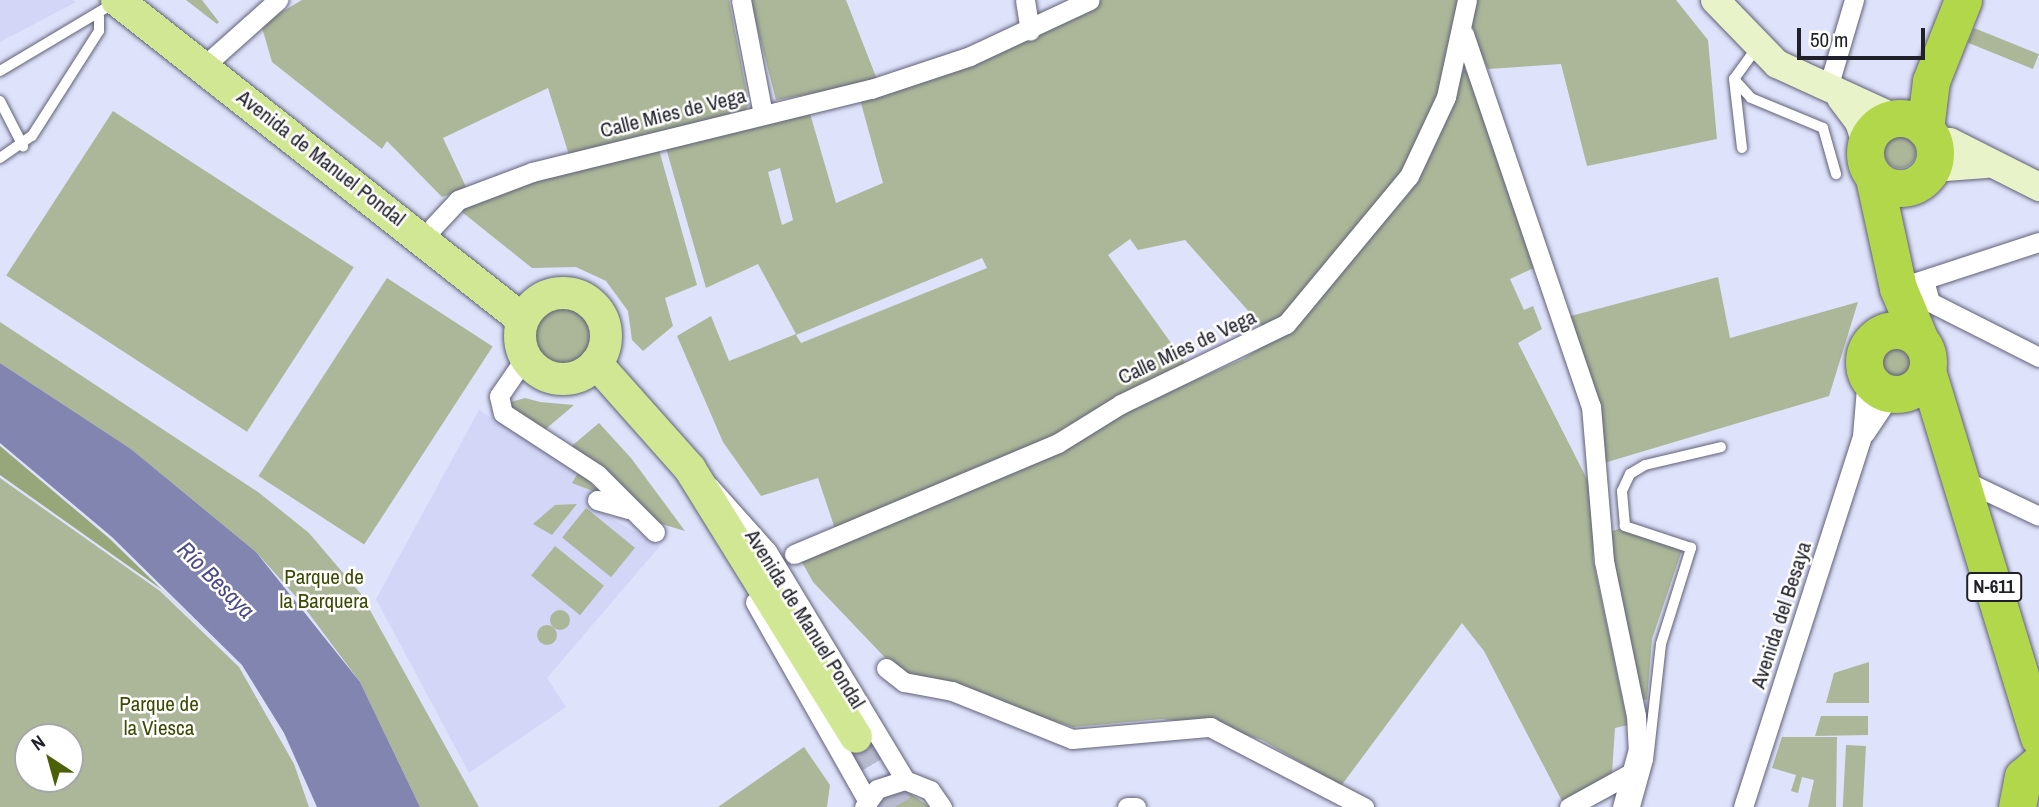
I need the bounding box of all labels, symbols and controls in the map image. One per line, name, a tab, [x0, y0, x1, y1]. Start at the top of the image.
scale bar	[1801, 14, 1929, 58]
text: 50 m	[1810, 25, 1848, 54]
street label: Calle Mies de Vega	[598, 83, 748, 143]
street label: Avenida de Manuel Pondal	[232, 85, 410, 231]
street label: Calle Mies de Vega	[1114, 304, 1260, 390]
street label: Avenida de Manuel Pondal	[740, 525, 870, 713]
water label: Río Besaya	[172, 536, 260, 624]
street label: Avenida del Besaya	[1745, 538, 1817, 692]
park label: Parque de la Barquera	[279, 564, 369, 614]
road number: N-611	[1966, 572, 2022, 602]
park label: Parque de la Viesca	[119, 691, 199, 741]
north arrow	[14, 723, 84, 793]
text: N	[26, 729, 50, 756]

